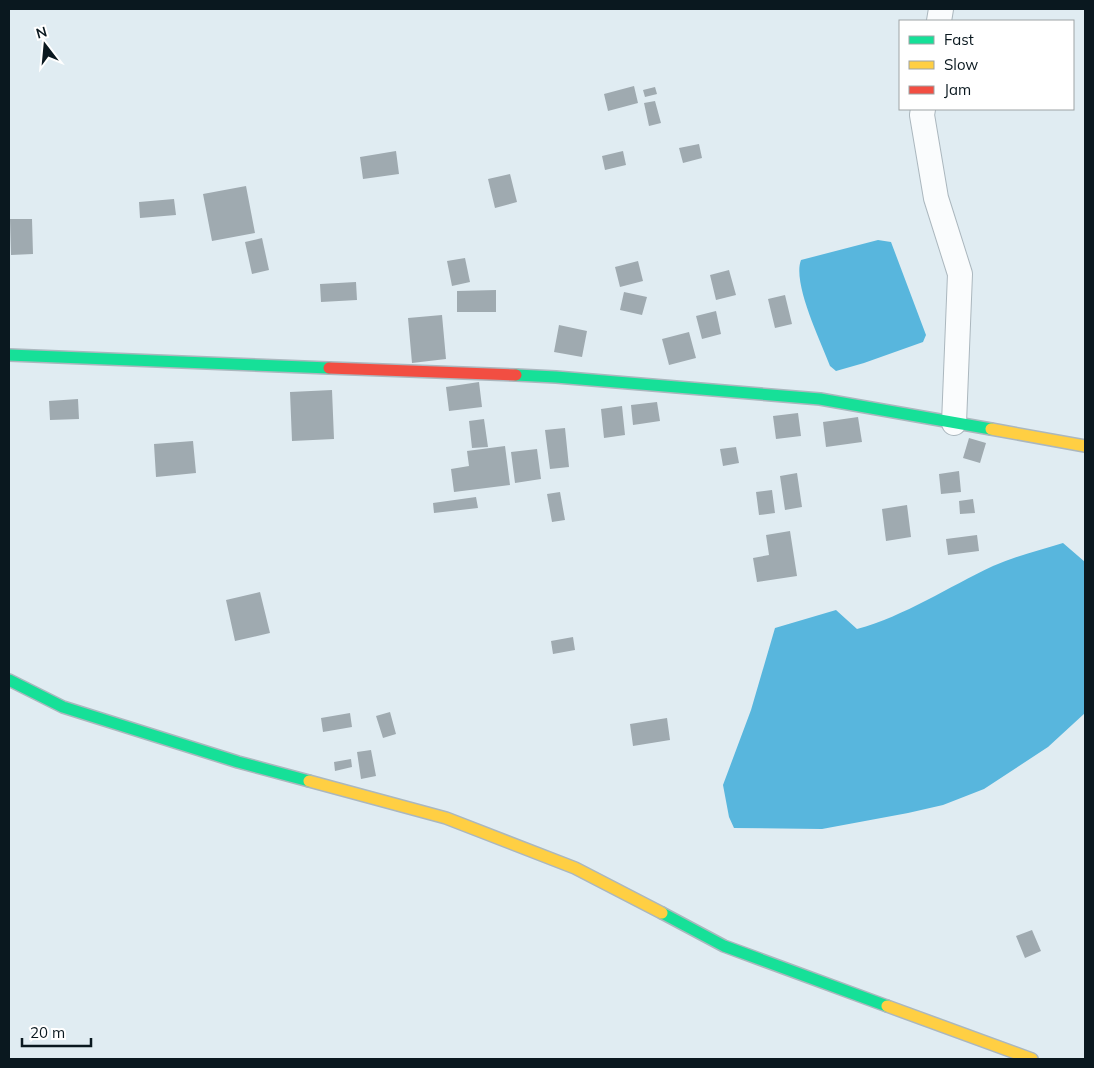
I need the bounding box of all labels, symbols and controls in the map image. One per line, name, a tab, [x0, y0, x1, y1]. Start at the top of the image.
north arrow	[20, 20, 70, 70]
legend	[899, 20, 1074, 110]
text: N	[34, 22, 49, 43]
text: Fast	[944, 30, 974, 49]
text: Slow	[944, 55, 978, 74]
text: Jam	[944, 80, 971, 99]
scale bar	[22, 1016, 91, 1048]
text: 20 m	[30, 1023, 65, 1042]

